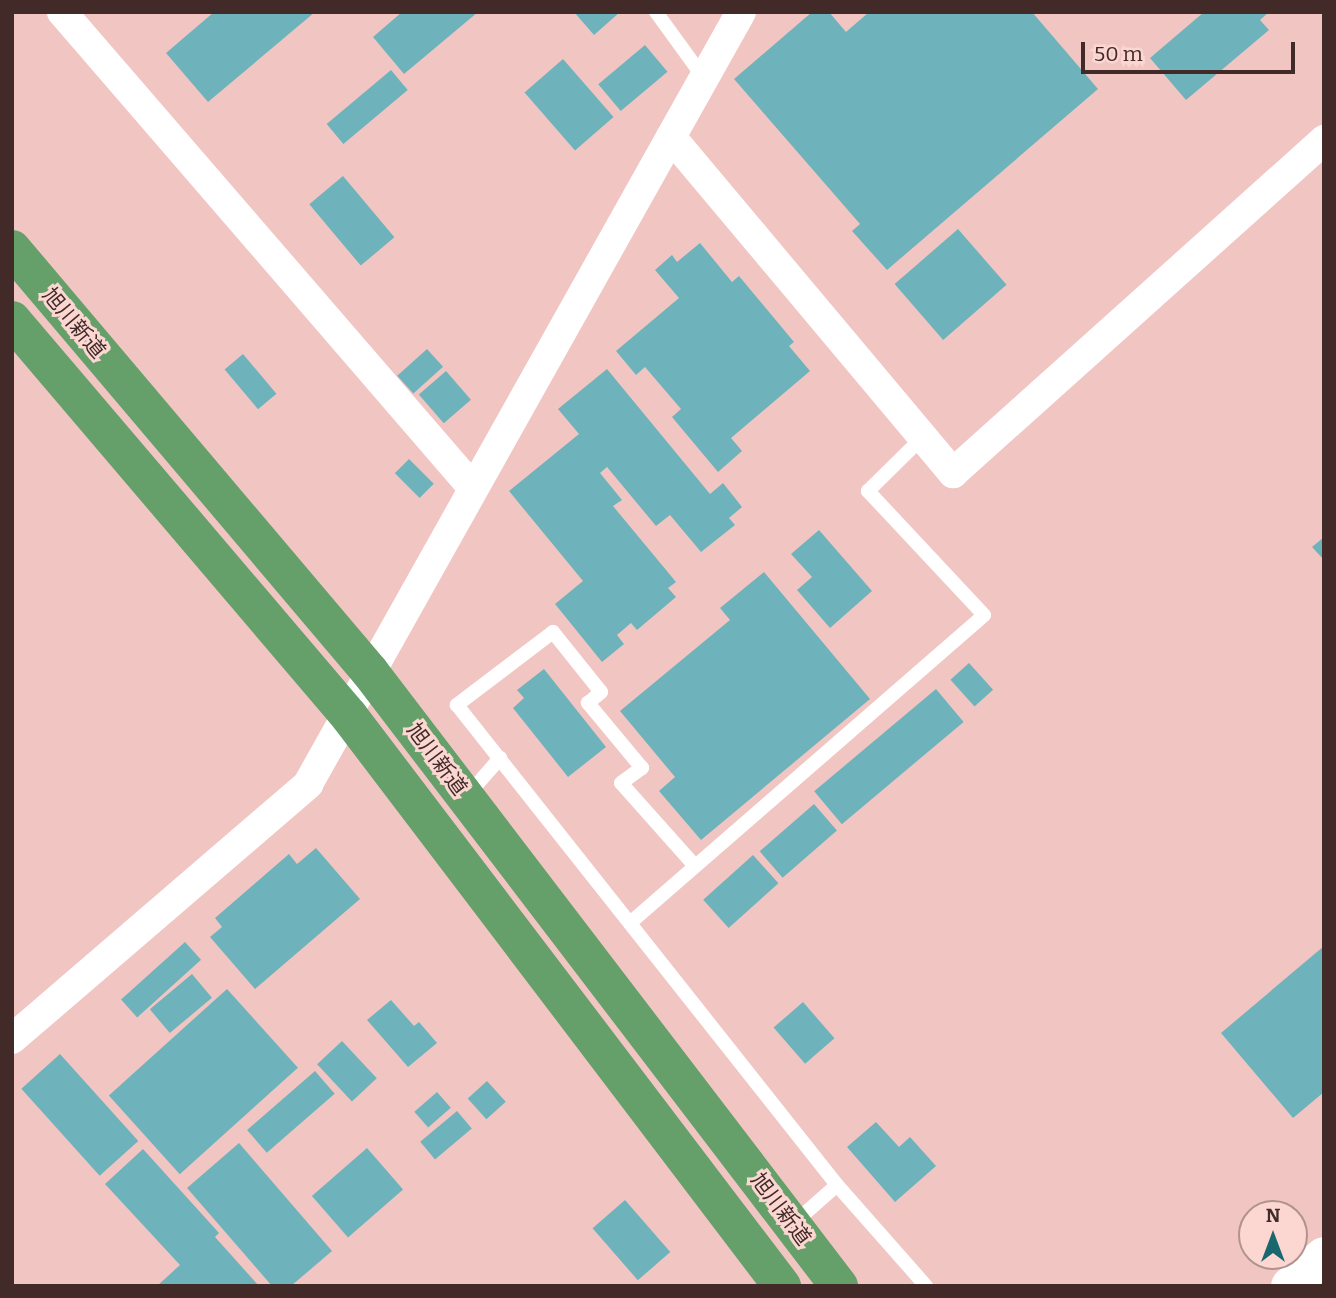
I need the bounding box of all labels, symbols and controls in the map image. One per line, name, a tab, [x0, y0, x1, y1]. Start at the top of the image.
scale bar	[1084, 28, 1298, 72]
text: 50 m	[1094, 41, 1143, 67]
street label: 旭川新道	[37, 283, 111, 363]
street label: 旭川新道	[402, 718, 472, 800]
street label: 旭川新道	[746, 1168, 816, 1250]
north arrow	[1238, 1200, 1308, 1270]
text: N	[1266, 1204, 1280, 1227]

